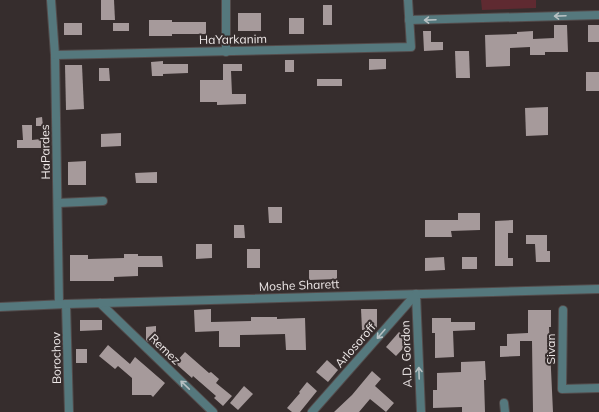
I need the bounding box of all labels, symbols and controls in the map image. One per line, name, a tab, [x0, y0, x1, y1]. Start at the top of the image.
one-way arrow	[554, 12, 567, 19]
one-way arrow	[424, 16, 437, 23]
street label: HaYarkanim	[199, 31, 267, 47]
street label: HaPardes	[37, 124, 53, 180]
street label: Moshe Sharett	[258, 276, 340, 294]
street label: Arlosoroff	[331, 319, 379, 371]
street label: A.D. Gordon	[397, 320, 415, 388]
one-way arrow	[376, 329, 385, 339]
street label: Remez	[146, 330, 184, 368]
street label: Borochov	[48, 331, 64, 384]
street label: Sivan	[543, 334, 558, 364]
one-way arrow	[415, 367, 423, 380]
one-way arrow	[180, 380, 190, 390]

